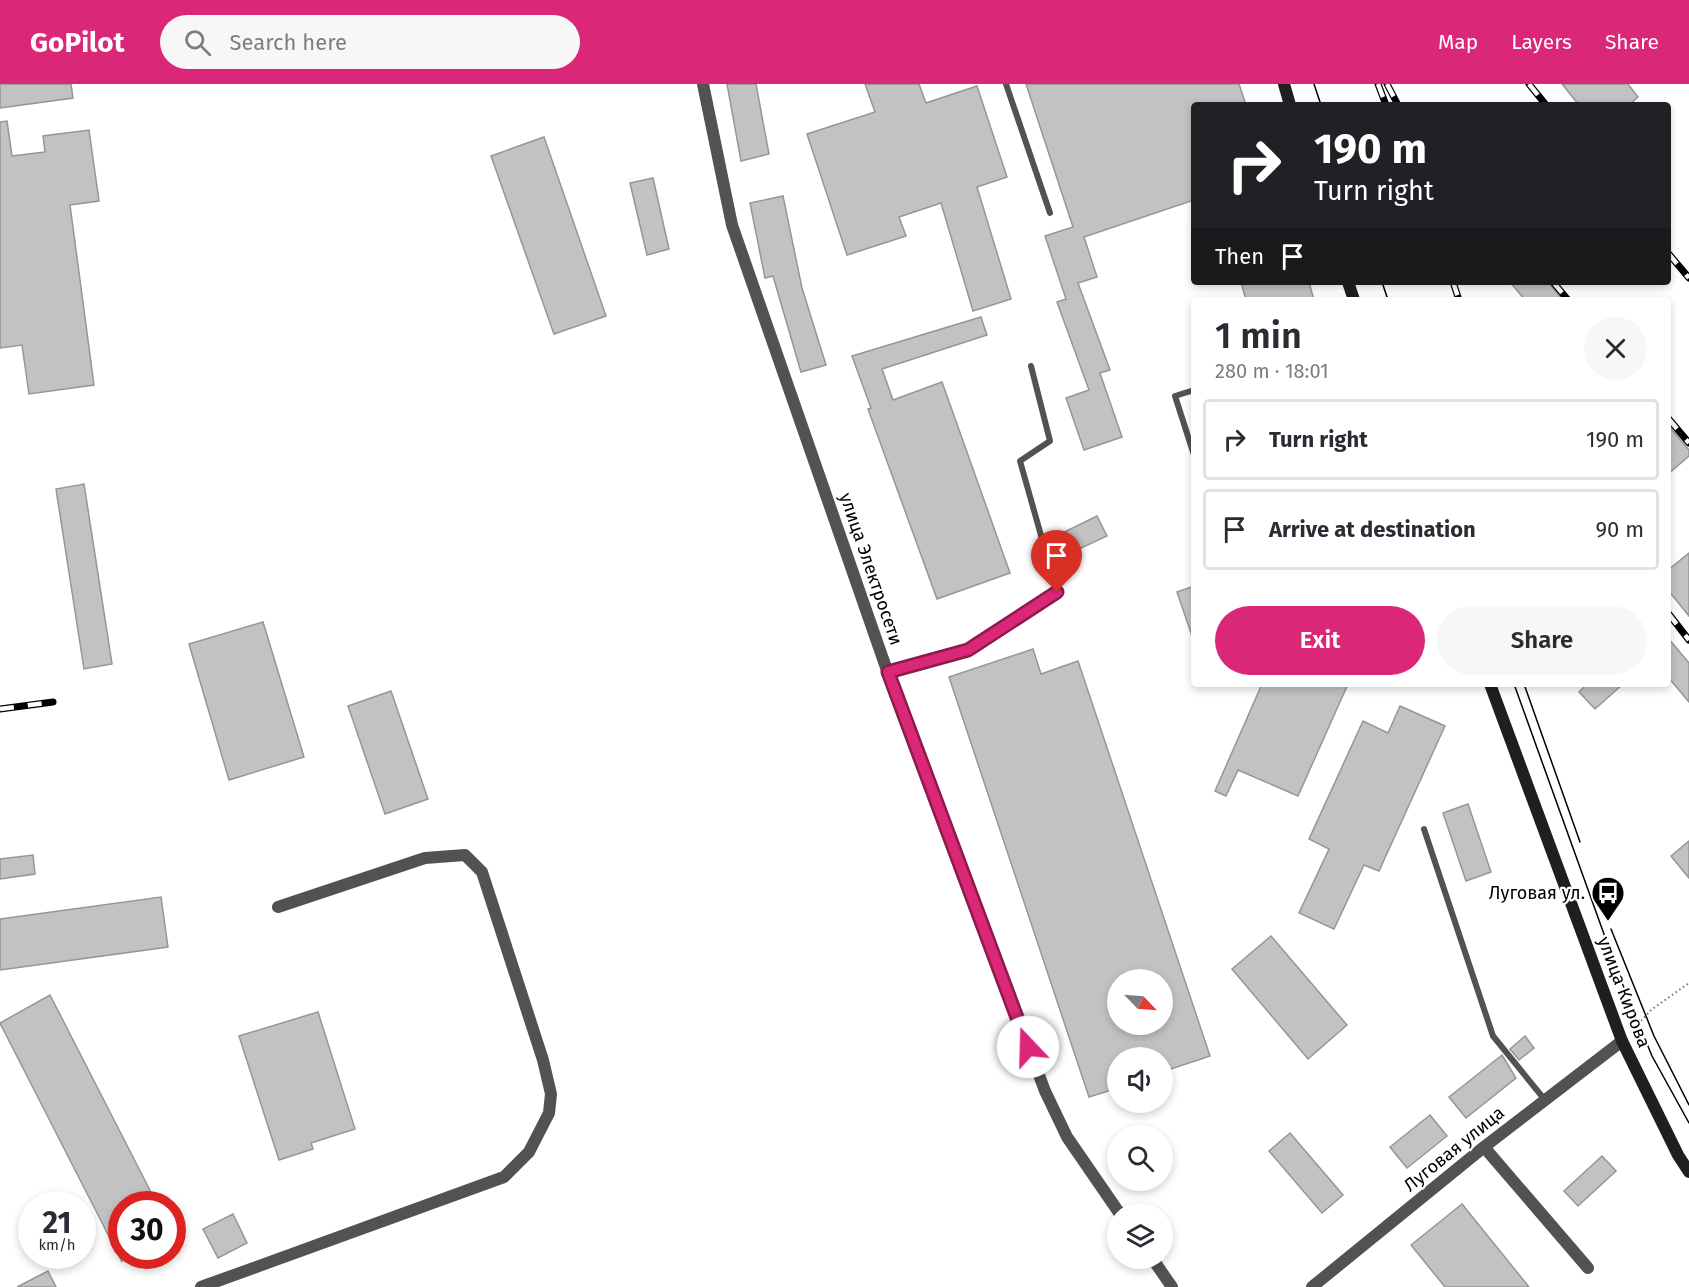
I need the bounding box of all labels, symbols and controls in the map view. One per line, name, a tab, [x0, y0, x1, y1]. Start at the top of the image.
search box	[160, 15, 580, 69]
text: GoPilot	[30, 26, 124, 59]
icon: search	[181, 26, 214, 59]
text: Search here	[229, 29, 347, 56]
text: Map	[1438, 29, 1478, 55]
text: Layers	[1511, 29, 1572, 55]
text: Share	[1605, 29, 1659, 55]
text: 190 m	[1314, 124, 1427, 174]
icon: right	[1215, 126, 1293, 204]
text: Turn right	[1314, 175, 1434, 207]
icon: arrive	[1276, 240, 1309, 273]
text: Then	[1215, 243, 1264, 270]
text: 1 min	[1215, 314, 1302, 358]
button: close	[1584, 317, 1647, 380]
text: 280 m · 18:01	[1215, 359, 1329, 383]
icon: right	[1218, 423, 1251, 456]
text: Turn right	[1269, 426, 1368, 453]
text: 190 m	[1586, 426, 1644, 453]
street label: улица Электросети	[835, 490, 907, 648]
icon: arrive	[1218, 513, 1251, 546]
text: Arrive at destination	[1269, 516, 1476, 543]
text: 90 m	[1595, 516, 1644, 543]
pin	[1031, 530, 1082, 592]
icon: arrive	[1040, 539, 1073, 572]
button: Exit	[1215, 606, 1425, 675]
button: Share	[1437, 606, 1647, 675]
bus stop icon: Луговая ул.	[1590, 875, 1626, 922]
place label: Луговая ул.	[1489, 882, 1585, 904]
street label: улица Кирова	[1593, 933, 1655, 1051]
north arrow	[1107, 969, 1173, 1035]
map controls	[1107, 969, 1173, 1269]
position arrow	[996, 1015, 1060, 1079]
button: sound	[1107, 1047, 1173, 1113]
street label: Луговая улица	[1399, 1102, 1509, 1196]
button: search	[1107, 1125, 1173, 1191]
speed limit sign: 30	[108, 1191, 186, 1269]
button: layers	[1107, 1203, 1173, 1269]
text: 21	[43, 1205, 71, 1241]
text: km/h	[38, 1236, 76, 1254]

